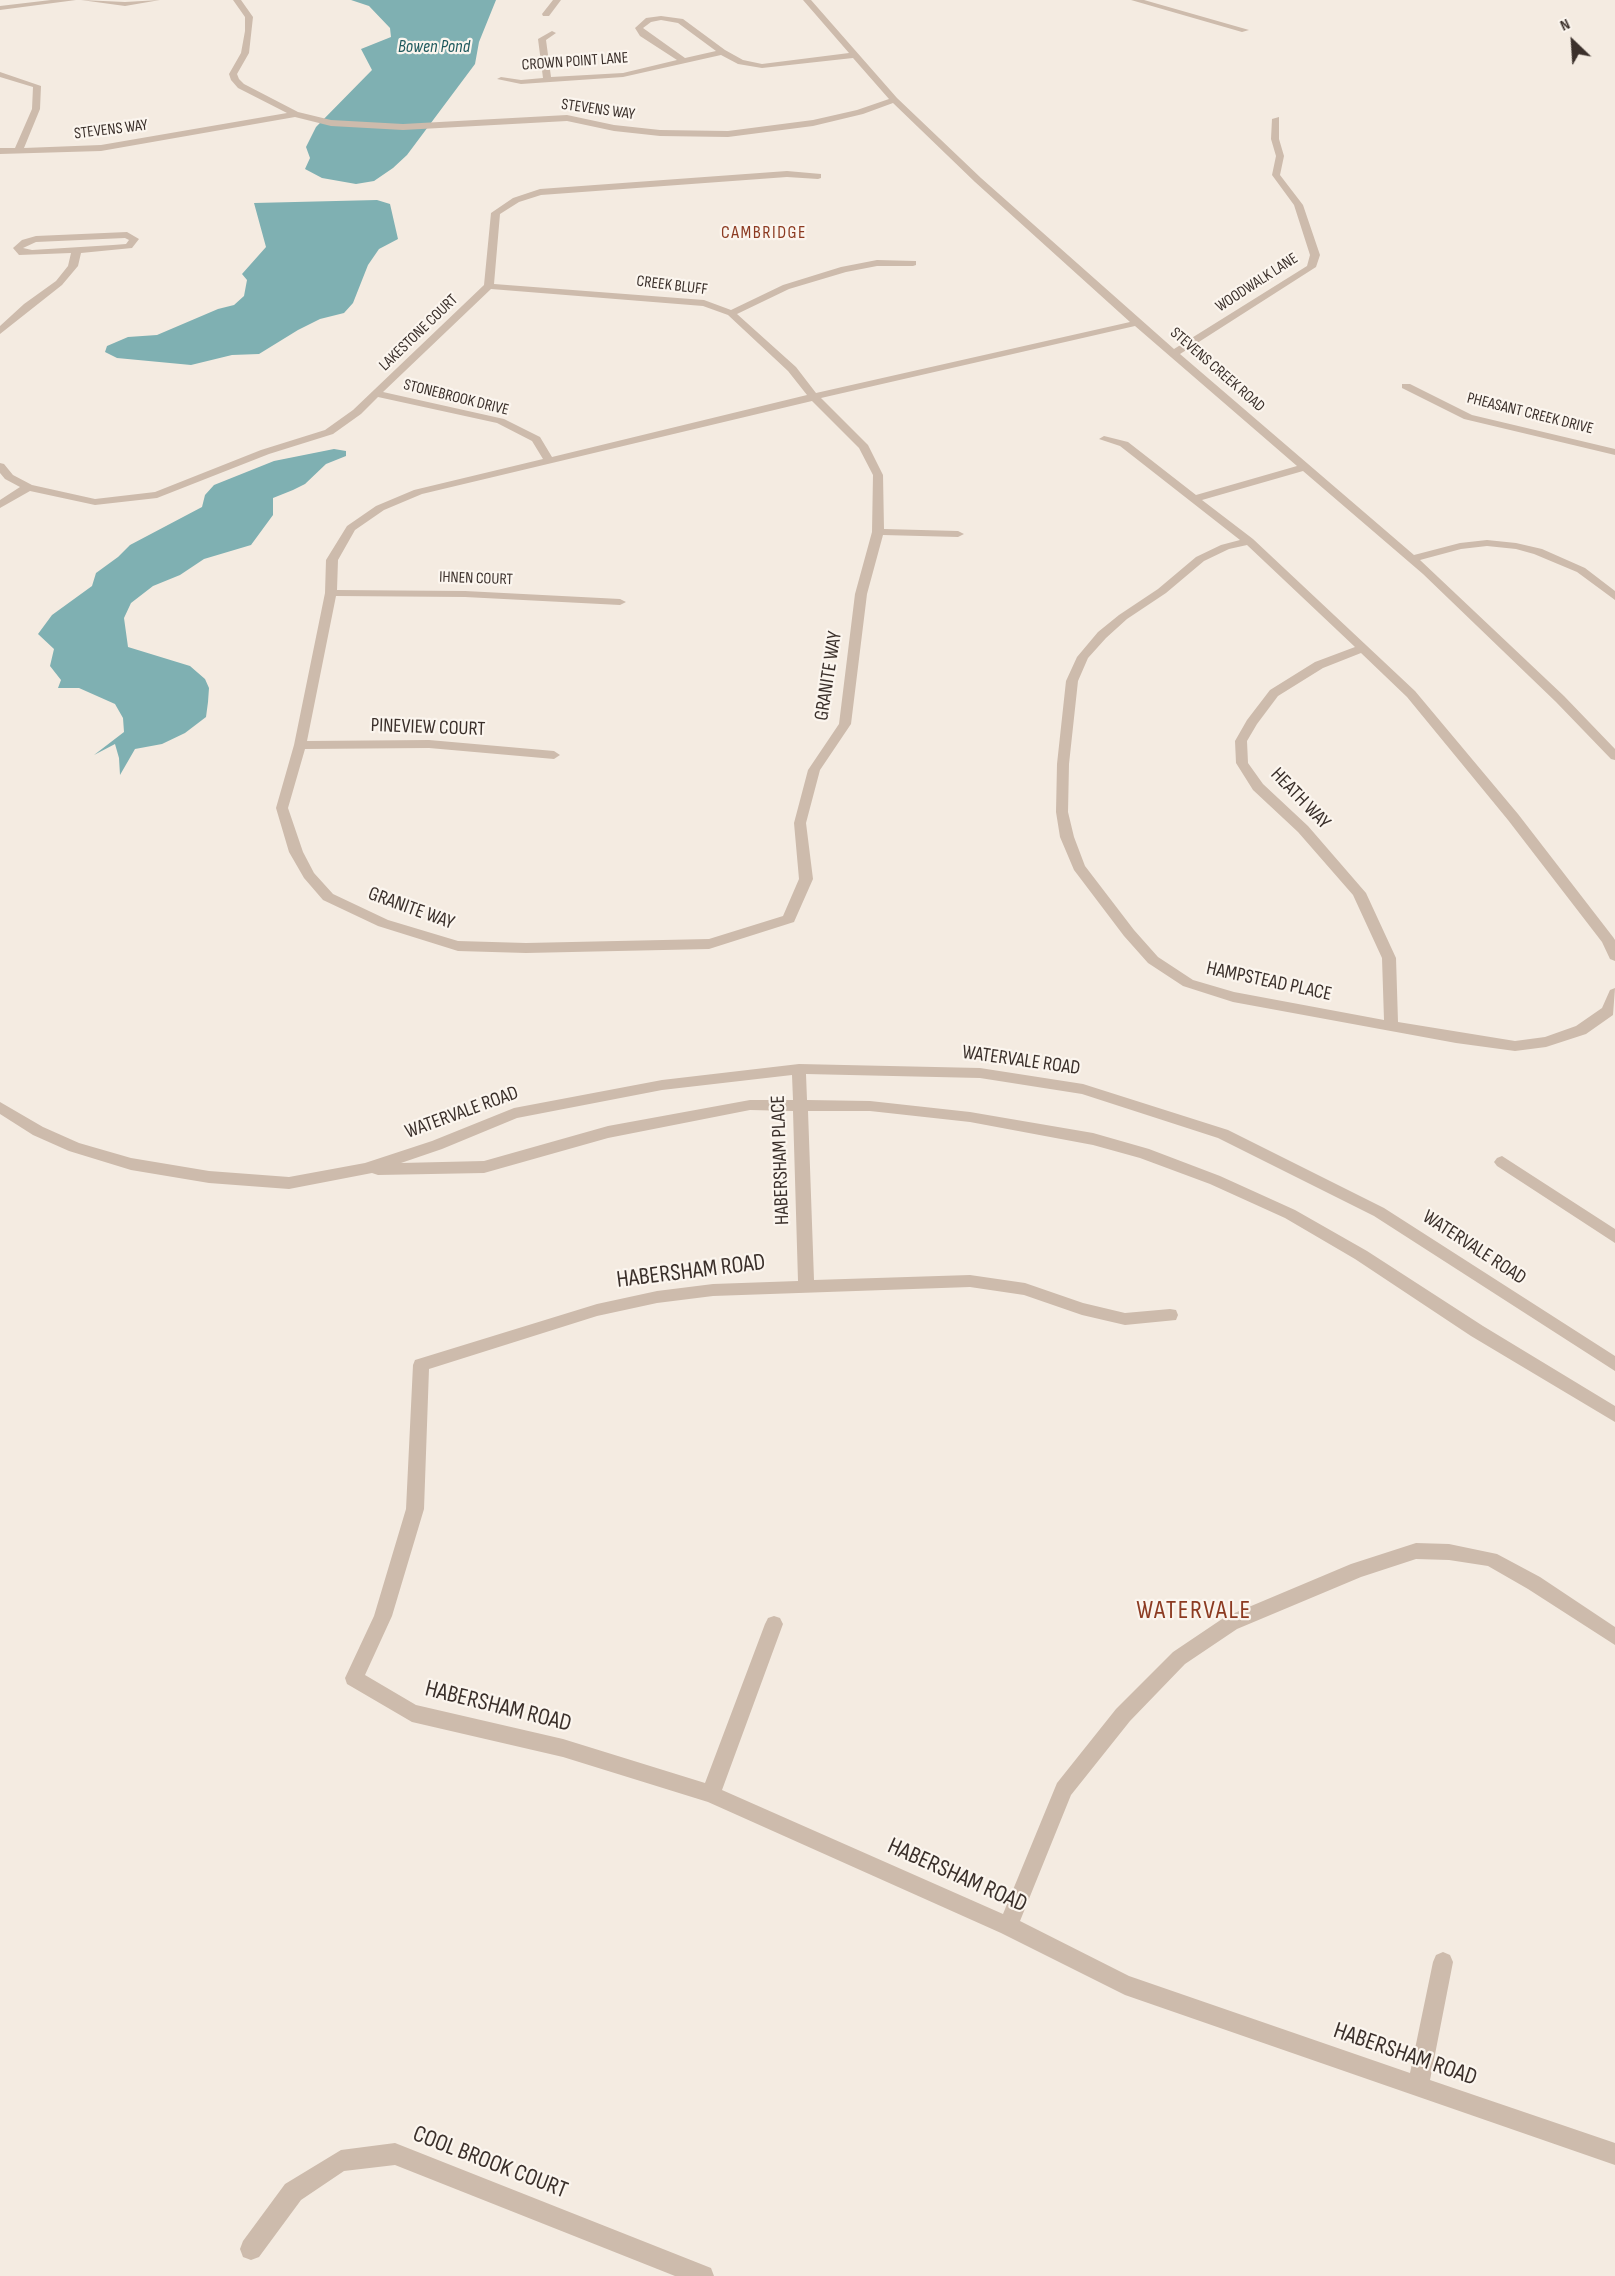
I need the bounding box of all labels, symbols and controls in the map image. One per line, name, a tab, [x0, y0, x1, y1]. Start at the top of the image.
north arrow	[1543, 12, 1603, 72]
text: N	[1557, 15, 1573, 36]
water label: Bowen Pond	[398, 36, 470, 58]
street label: CROWN POINT LANE	[521, 49, 629, 75]
street label: STEVENS WAY	[560, 95, 636, 125]
street label: STEVENS WAY	[73, 116, 149, 144]
district label: CAMBRIDGE	[721, 222, 807, 244]
street label: WOODWALK LANE	[1212, 249, 1302, 317]
street label: CREEK BLUFF	[635, 272, 709, 300]
street label: LAKESTONE COURT	[376, 291, 462, 375]
street label: STEVENS CREEK ROAD	[1166, 324, 1268, 416]
street label: STONEBROOK DRIVE	[401, 376, 511, 420]
street label: PHEASANT CREEK DRIVE	[1465, 389, 1595, 439]
street label: IHNEN COURT	[439, 568, 513, 590]
street label: GRANITE WAY	[810, 630, 848, 722]
street label: PINEVIEW COURT	[370, 714, 486, 742]
street label: HEATH WAY	[1265, 763, 1335, 835]
street label: GRANITE WAY	[365, 882, 457, 936]
street label: HAMPSTEAD PLACE	[1204, 957, 1334, 1007]
street label: WATERVALE ROAD	[960, 1041, 1082, 1081]
street label: WATERVALE ROAD	[402, 1081, 522, 1145]
street label: HABERSHAM PLACE	[767, 1095, 795, 1225]
street label: WATERVALE ROAD	[1418, 1206, 1530, 1290]
street label: HABERSHAM ROAD	[615, 1249, 767, 1295]
district label: WATERVALE	[1136, 1595, 1252, 1627]
street label: HABERSHAM ROAD	[422, 1675, 574, 1739]
street label: HABERSHAM ROAD	[883, 1832, 1031, 1920]
street label: HABERSHAM ROAD	[1330, 2017, 1480, 2093]
street label: COOL BROOK COURT	[408, 2120, 572, 2206]

